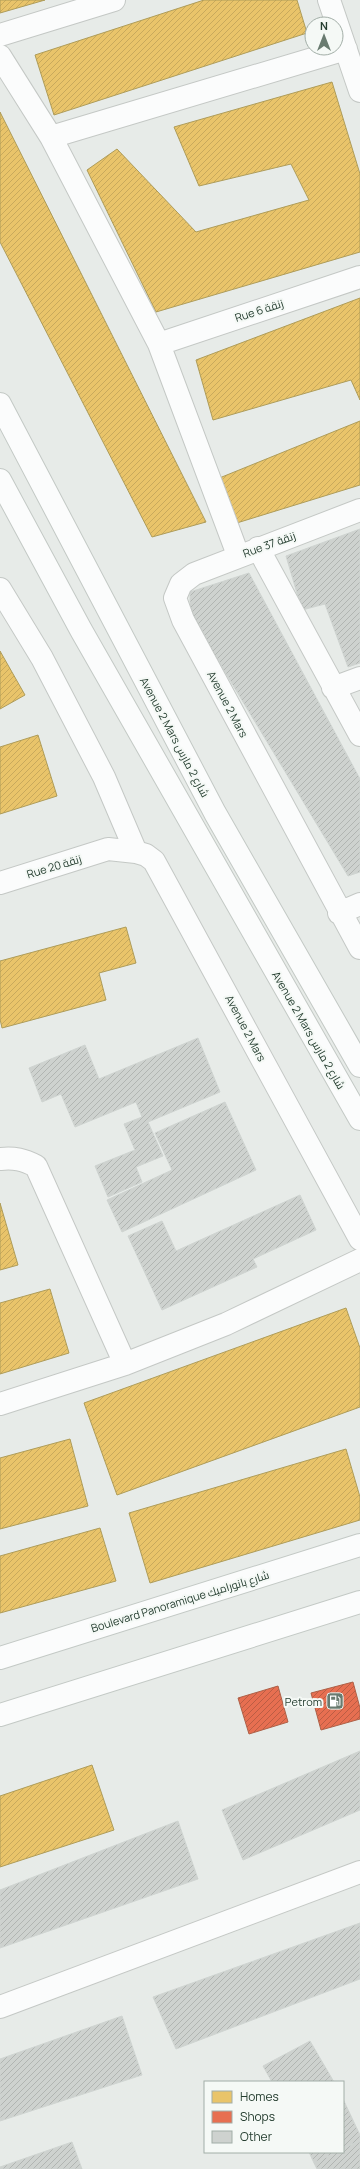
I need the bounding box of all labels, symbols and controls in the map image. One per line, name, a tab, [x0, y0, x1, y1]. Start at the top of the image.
north arrow	[304, 16, 344, 56]
text: N	[320, 18, 328, 33]
street label: Rue 6 زنقة	[233, 295, 285, 325]
street label: Rue 37 زنقة	[241, 527, 298, 560]
street label: Avenue 2 Mars	[204, 668, 252, 740]
street label: Avenue 2 Mars شارع 2 مارس	[136, 674, 213, 800]
street label: Rue 20 زنقة	[25, 851, 83, 881]
street label: Avenue 2 Mars شارع 2 مارس	[268, 968, 349, 1092]
street label: Avenue 2 Mars	[222, 992, 270, 1064]
street label: Boulevard Panoramique شارع بانوراميك	[89, 1567, 271, 1636]
fuel station icon: Petrom	[325, 1691, 345, 1711]
place label: Petrom	[285, 1694, 322, 1709]
legend	[204, 2081, 344, 2153]
text: Homes	[240, 2088, 279, 2105]
text: Shops	[240, 2108, 275, 2125]
text: Other	[240, 2128, 273, 2145]

